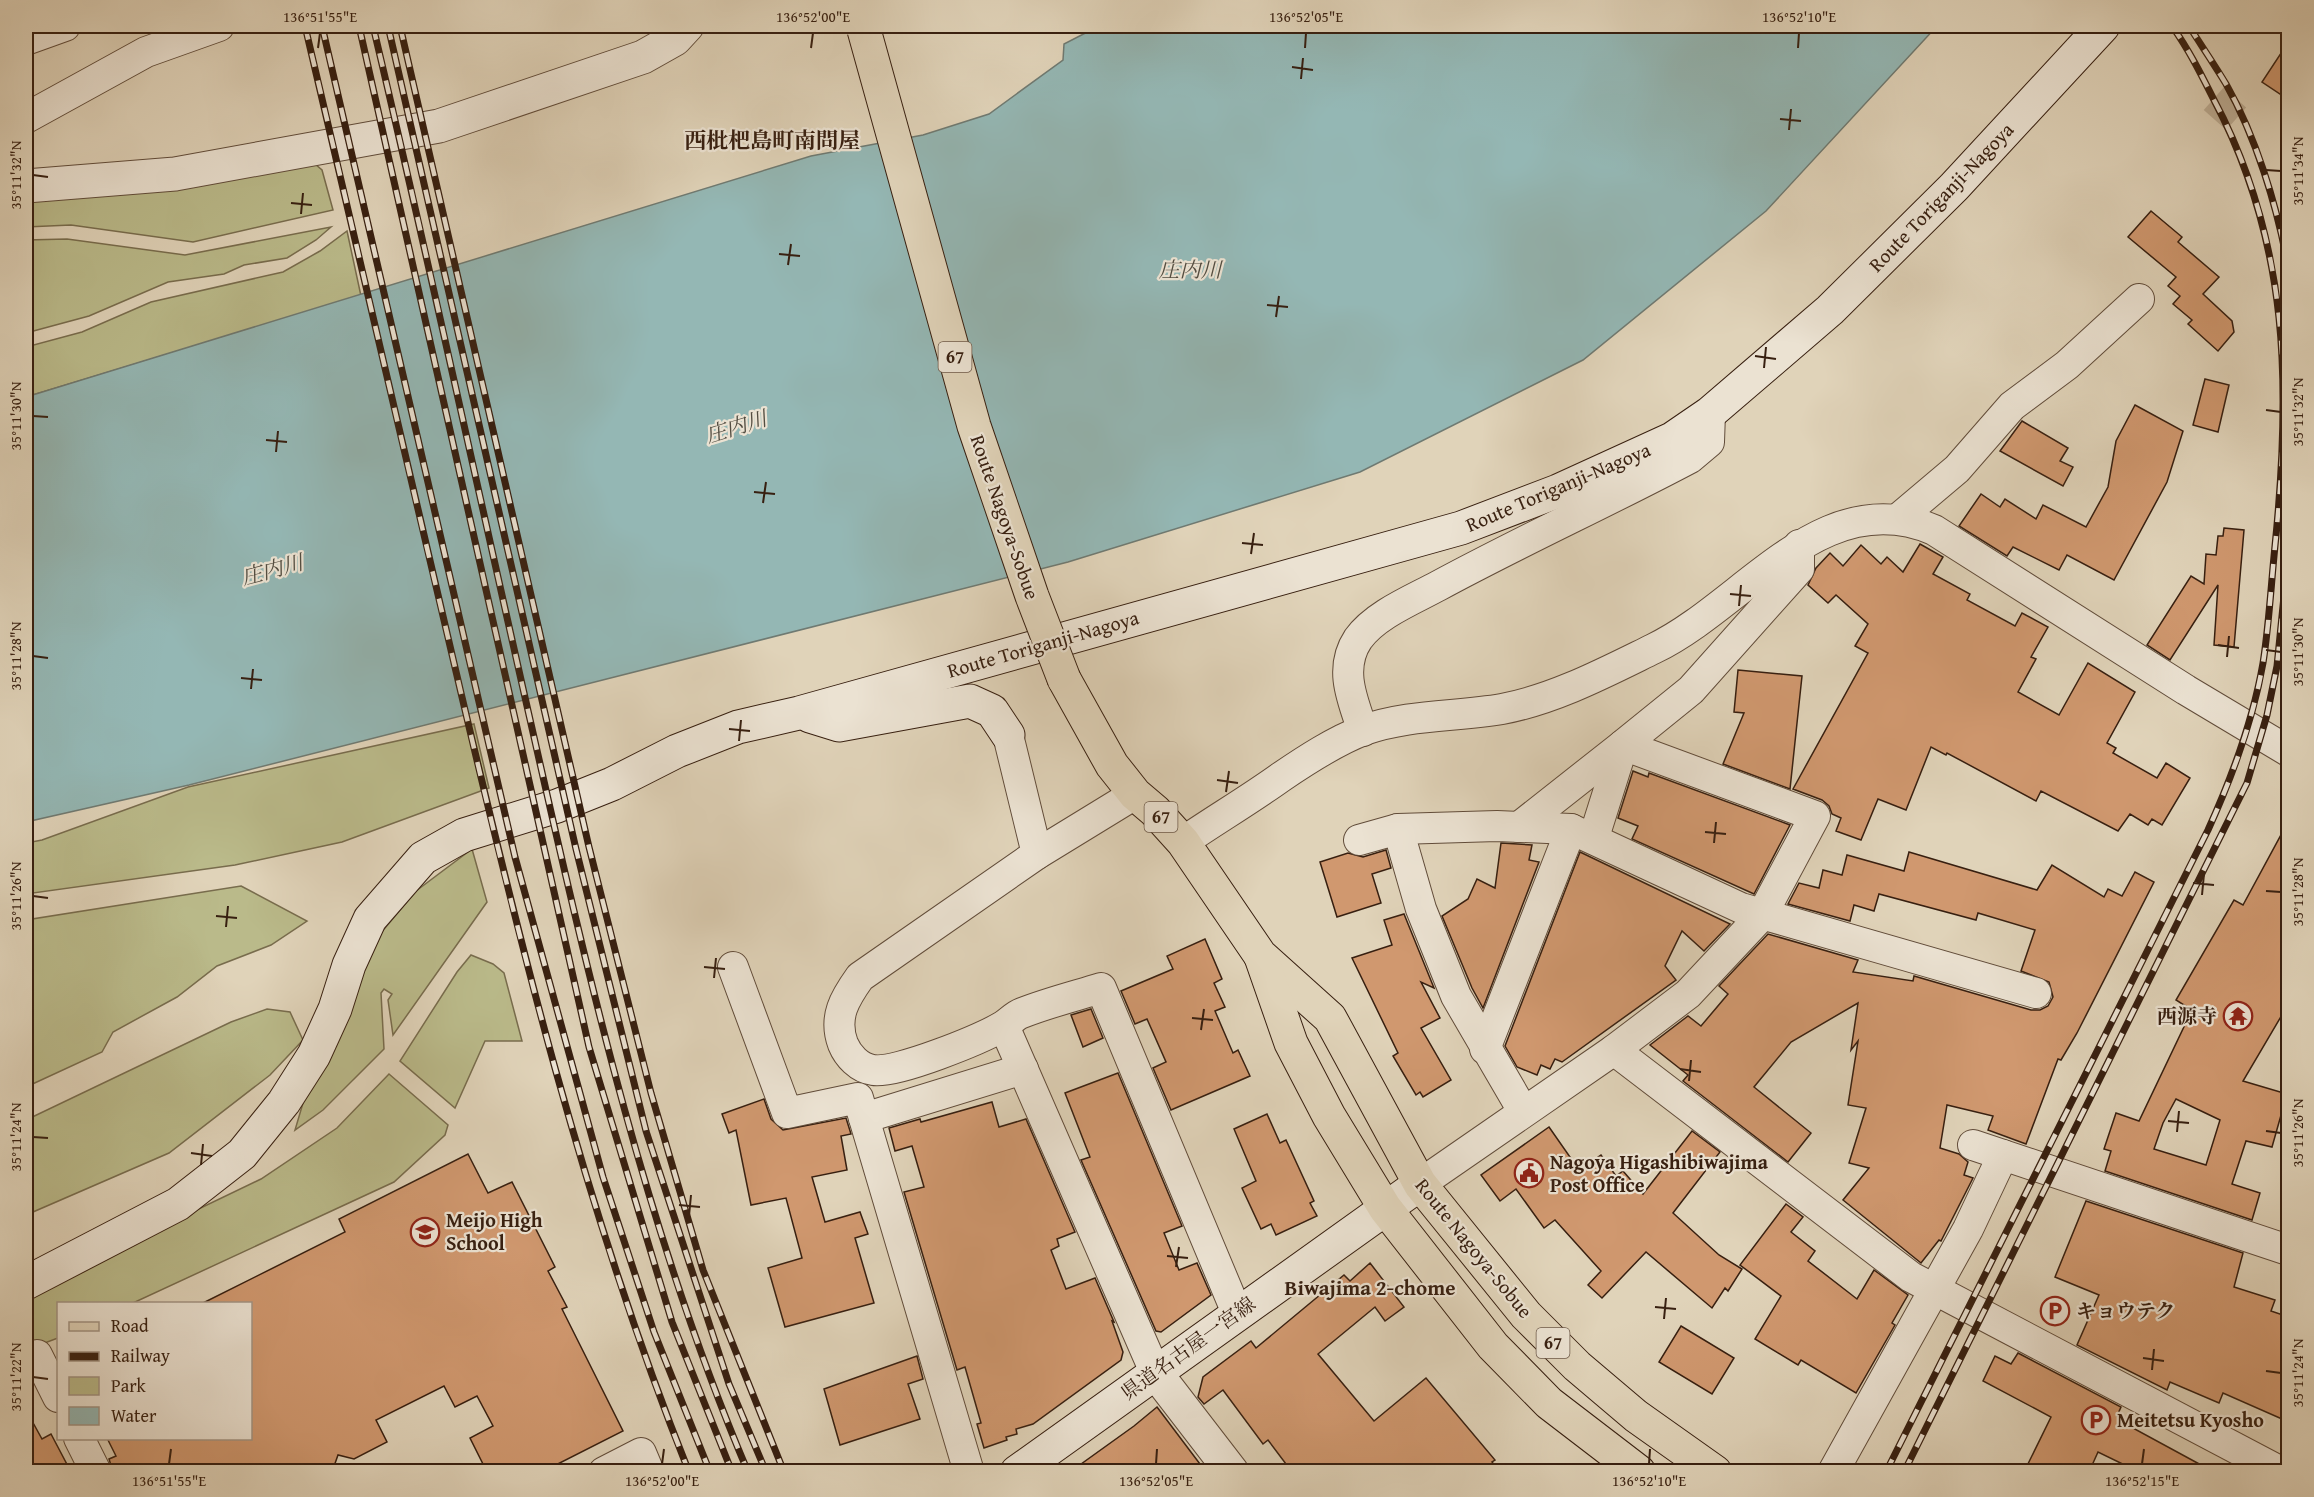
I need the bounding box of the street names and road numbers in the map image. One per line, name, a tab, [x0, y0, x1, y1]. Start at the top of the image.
street label: Route Toriganji-Nagoya	[1861, 115, 2020, 278]
road number: 67	[938, 342, 972, 372]
street label: Route Nagoya-Sobue	[964, 431, 1047, 603]
street label: Route Toriganji-Nagoya	[1461, 434, 1655, 539]
street label: Route Toriganji-Nagoya	[944, 602, 1143, 685]
road number: 67	[1144, 802, 1178, 832]
street label: Route Nagoya-Sobue	[1409, 1172, 1540, 1324]
street label: 県道名古屋一宮線	[1114, 1289, 1261, 1406]
road number: 67	[1536, 1328, 1570, 1358]

